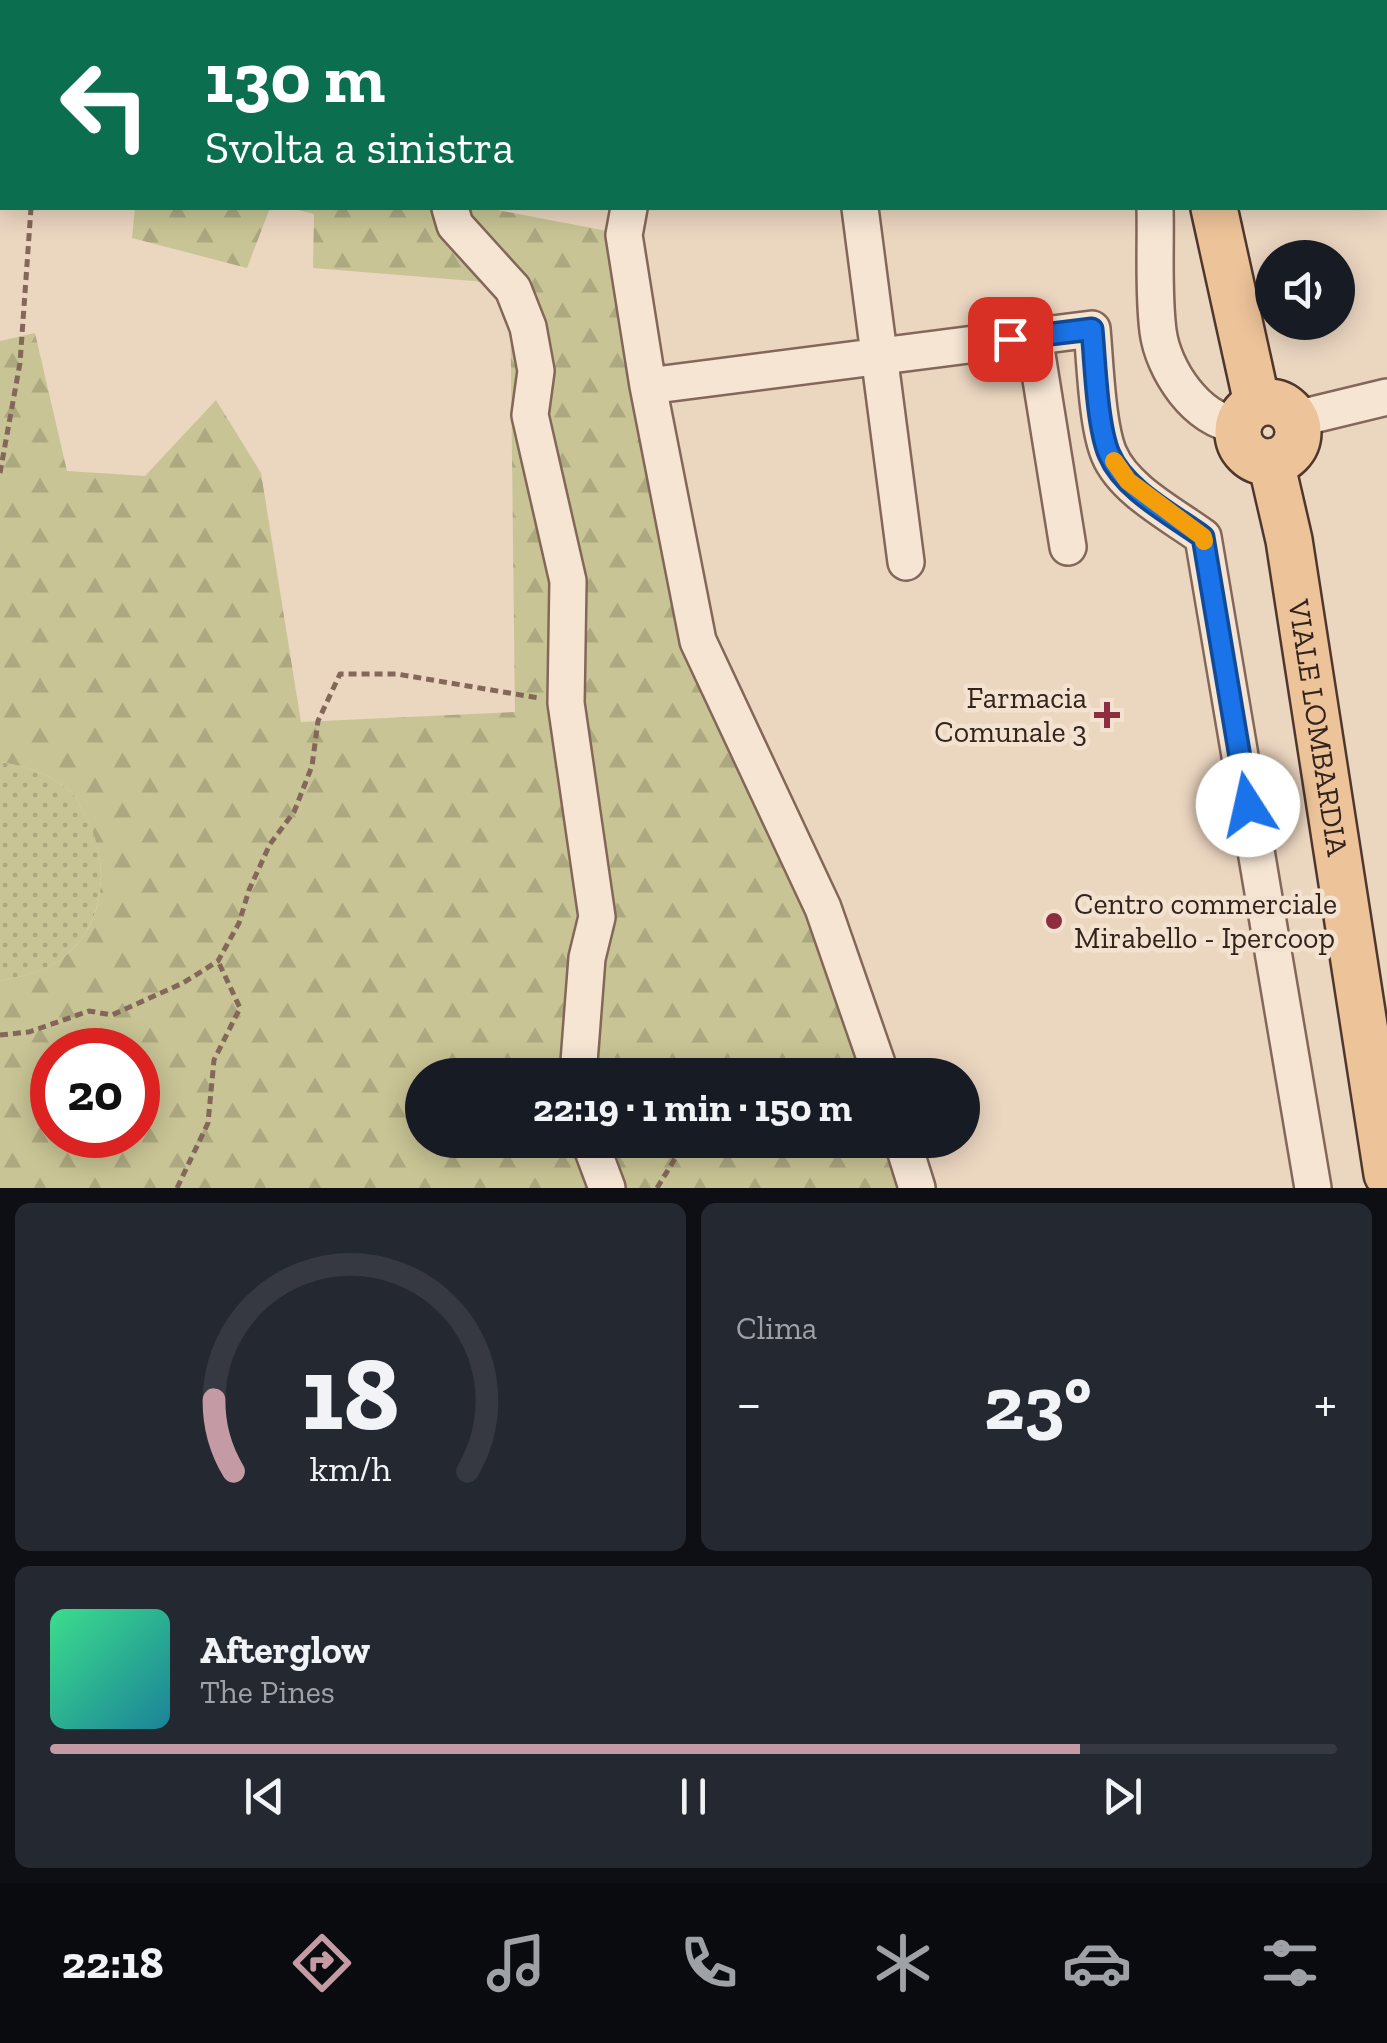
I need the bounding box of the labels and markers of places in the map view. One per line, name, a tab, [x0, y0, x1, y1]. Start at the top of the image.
pin	[968, 297, 1053, 382]
place label: Farmacia Comunale 3	[934, 680, 1087, 750]
marker: Farmacia Comunale 3	[1096, 704, 1118, 726]
place label: Centro commerciale Mirabello - Ipercoop	[1074, 886, 1337, 956]
marker: Centro commerciale Mirabello - Ipercoop	[1043, 910, 1065, 932]

